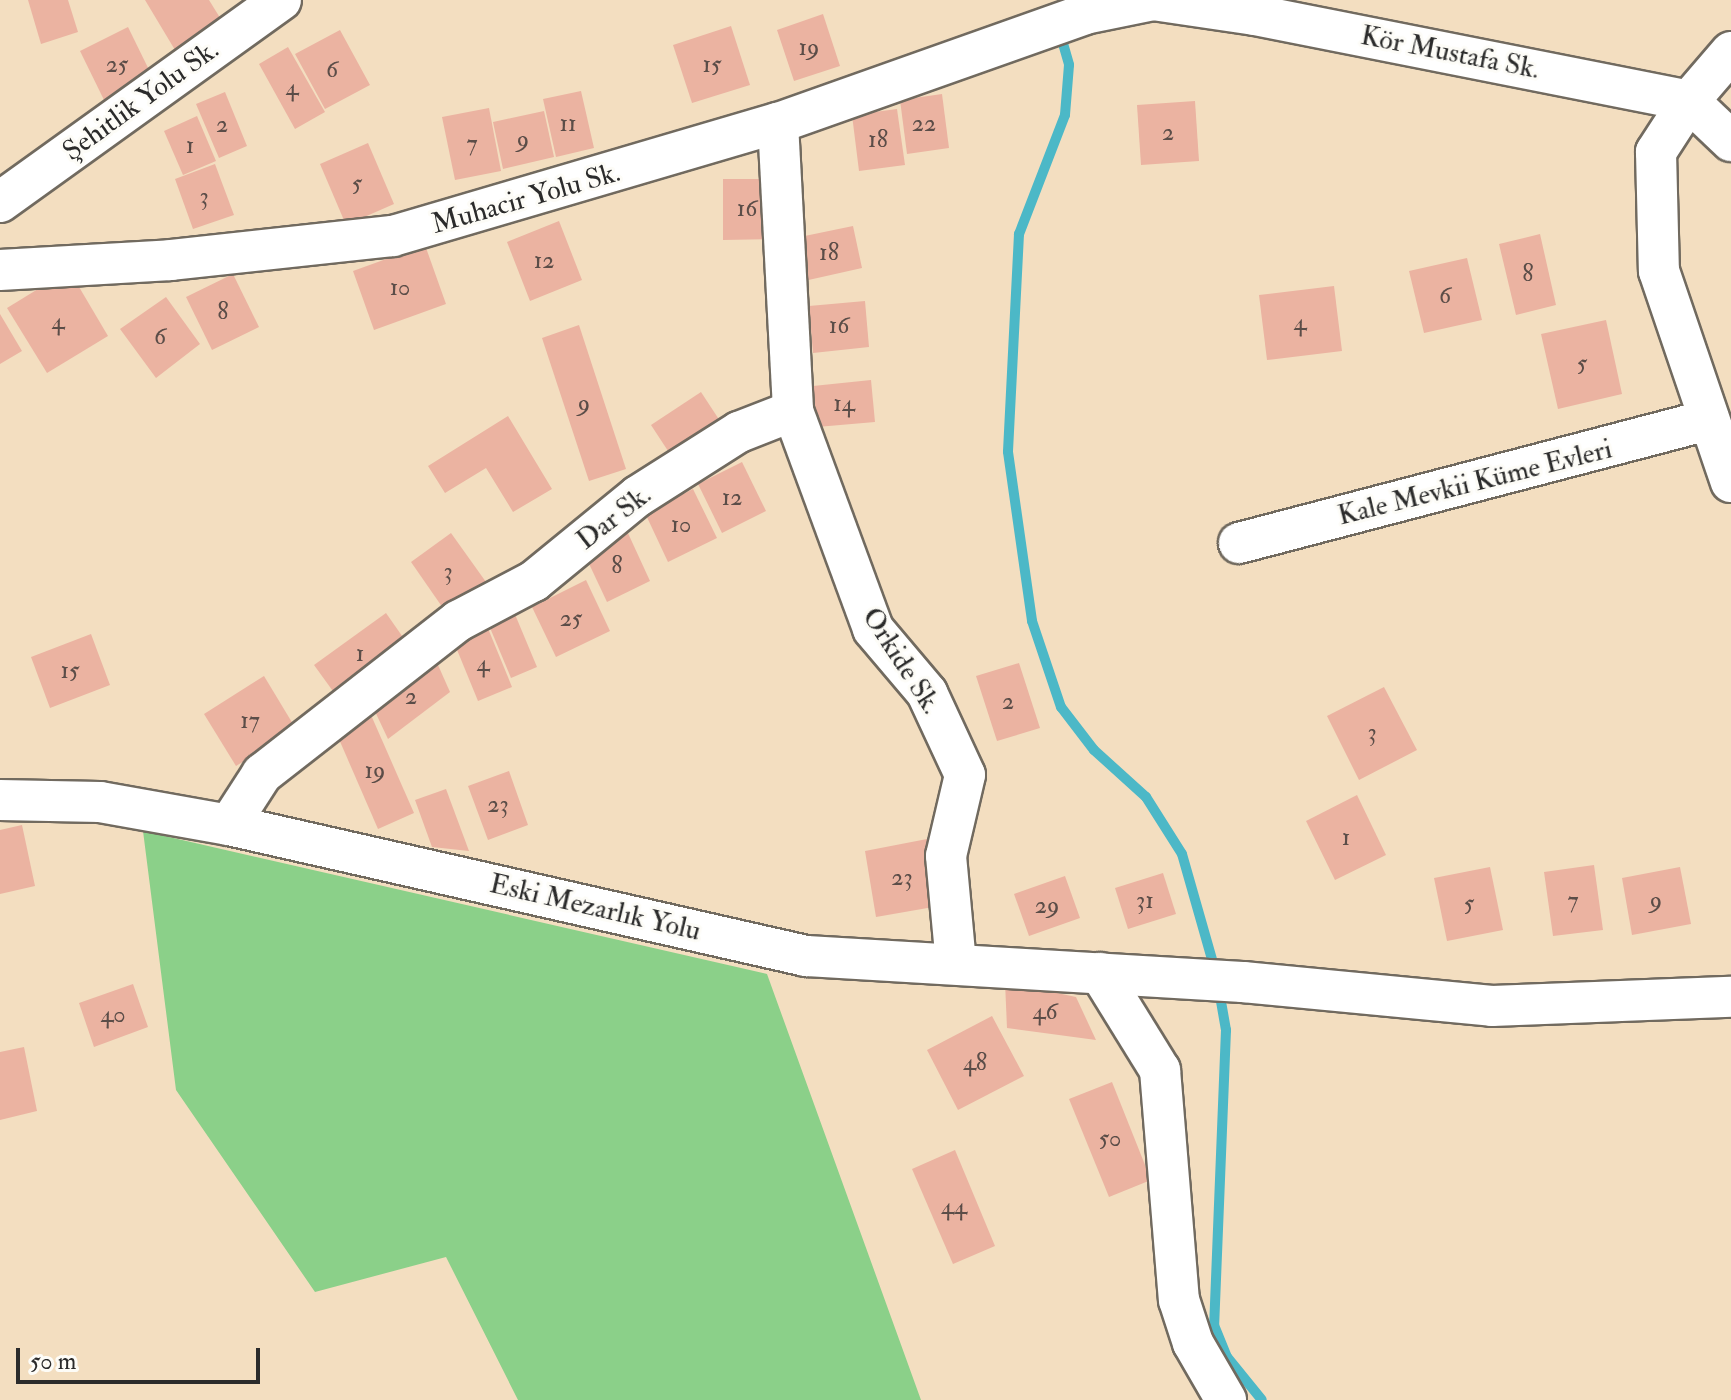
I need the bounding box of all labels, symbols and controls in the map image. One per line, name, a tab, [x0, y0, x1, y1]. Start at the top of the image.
street label: Kör Mustafa Sk.	[1358, 19, 1542, 87]
street label: Şehitlik Yolu Sk.	[57, 33, 225, 169]
house number: 19	[799, 34, 819, 62]
house number: 25	[106, 51, 128, 79]
house number: 15	[702, 51, 722, 79]
house number: 6	[326, 56, 338, 84]
house number: 4	[286, 74, 298, 102]
house number: 11	[559, 110, 577, 138]
house number: 22	[912, 110, 936, 138]
house number: 2	[216, 111, 228, 139]
house number: 2	[1162, 119, 1174, 147]
house number: 9	[517, 126, 529, 154]
house number: 18	[868, 126, 888, 154]
house number: 7	[466, 130, 478, 158]
house number: 1	[186, 132, 194, 160]
street label: Muhacir Yolu Sk.	[428, 156, 624, 242]
house number: 5	[352, 170, 362, 198]
house number: 3	[199, 183, 209, 211]
house number: 16	[737, 195, 757, 223]
house number: 18	[819, 239, 839, 267]
house number: 12	[534, 247, 554, 275]
house number: 8	[1522, 260, 1534, 288]
house number: 10	[390, 274, 410, 302]
house number: 6	[1439, 282, 1451, 310]
house number: 8	[217, 298, 229, 326]
house number: 4	[52, 308, 64, 336]
house number: 4	[1294, 309, 1306, 337]
house number: 16	[829, 312, 849, 340]
house number: 6	[154, 323, 166, 351]
house number: 5	[1577, 350, 1587, 378]
house number: 9	[578, 390, 590, 418]
house number: 14	[833, 390, 855, 418]
street label: Kale Mevkii Küme Evleri	[1335, 433, 1615, 533]
street label: Dar Sk.	[570, 479, 658, 557]
house number: 12	[722, 484, 742, 512]
house number: 10	[671, 511, 691, 539]
house number: 8	[611, 552, 623, 580]
house number: 3	[443, 558, 453, 586]
street label: Orkide Sk.	[854, 602, 948, 720]
house number: 25	[560, 605, 582, 633]
house number: 1	[356, 640, 364, 668]
house number: 4	[477, 650, 489, 678]
house number: 15	[60, 657, 80, 685]
house number: 2	[405, 683, 417, 711]
house number: 2	[1002, 688, 1014, 716]
house number: 17	[240, 707, 260, 735]
house number: 3	[1367, 719, 1377, 747]
house number: 19	[365, 757, 385, 785]
house number: 23	[487, 791, 509, 819]
house number: 1	[1342, 824, 1350, 852]
house number: 23	[891, 864, 913, 892]
street label: Eski Mezarlık Yolu	[486, 867, 704, 949]
house number: 31	[1136, 887, 1154, 915]
house number: 7	[1567, 887, 1579, 915]
house number: 9	[1650, 887, 1662, 915]
house number: 5	[1464, 890, 1474, 918]
house number: 29	[1035, 892, 1059, 920]
house number: 46	[1032, 998, 1058, 1026]
house number: 40	[100, 1001, 126, 1029]
house number: 48	[963, 1049, 987, 1077]
house number: 50	[1099, 1125, 1121, 1153]
house number: 44	[941, 1193, 967, 1221]
scale bar	[20, 1332, 264, 1382]
text: 50 m	[30, 1346, 76, 1377]

